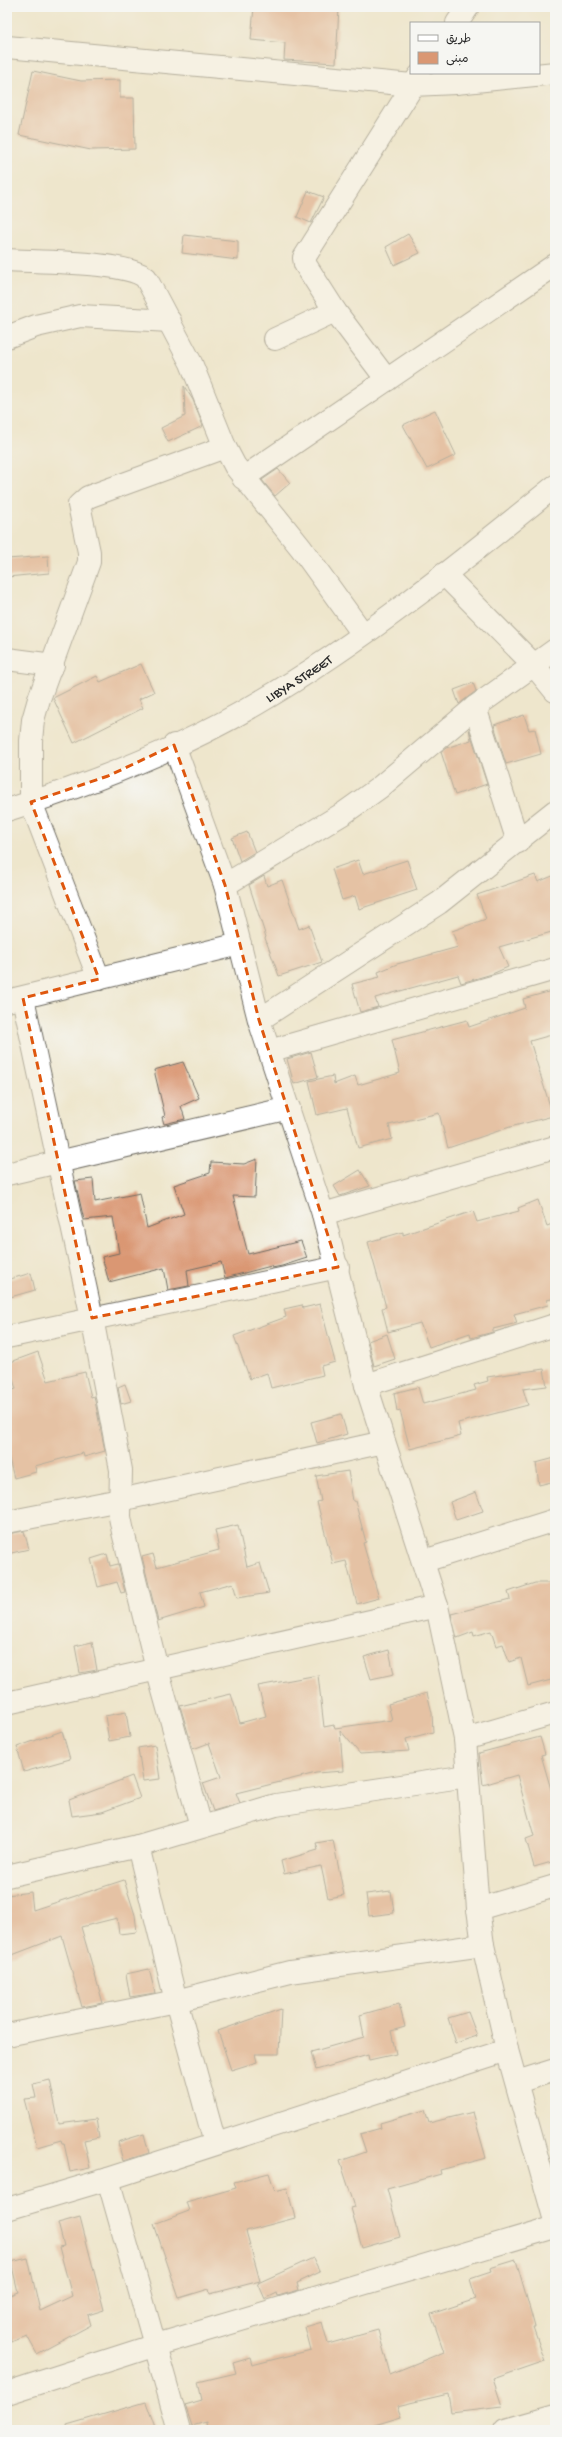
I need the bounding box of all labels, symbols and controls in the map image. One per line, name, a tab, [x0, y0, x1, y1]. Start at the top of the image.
legend	[410, 22, 540, 74]
text: طريق	[446, 33, 471, 47]
text: مبنى	[446, 53, 469, 67]
street label: LIBYA STREET	[263, 652, 337, 708]

